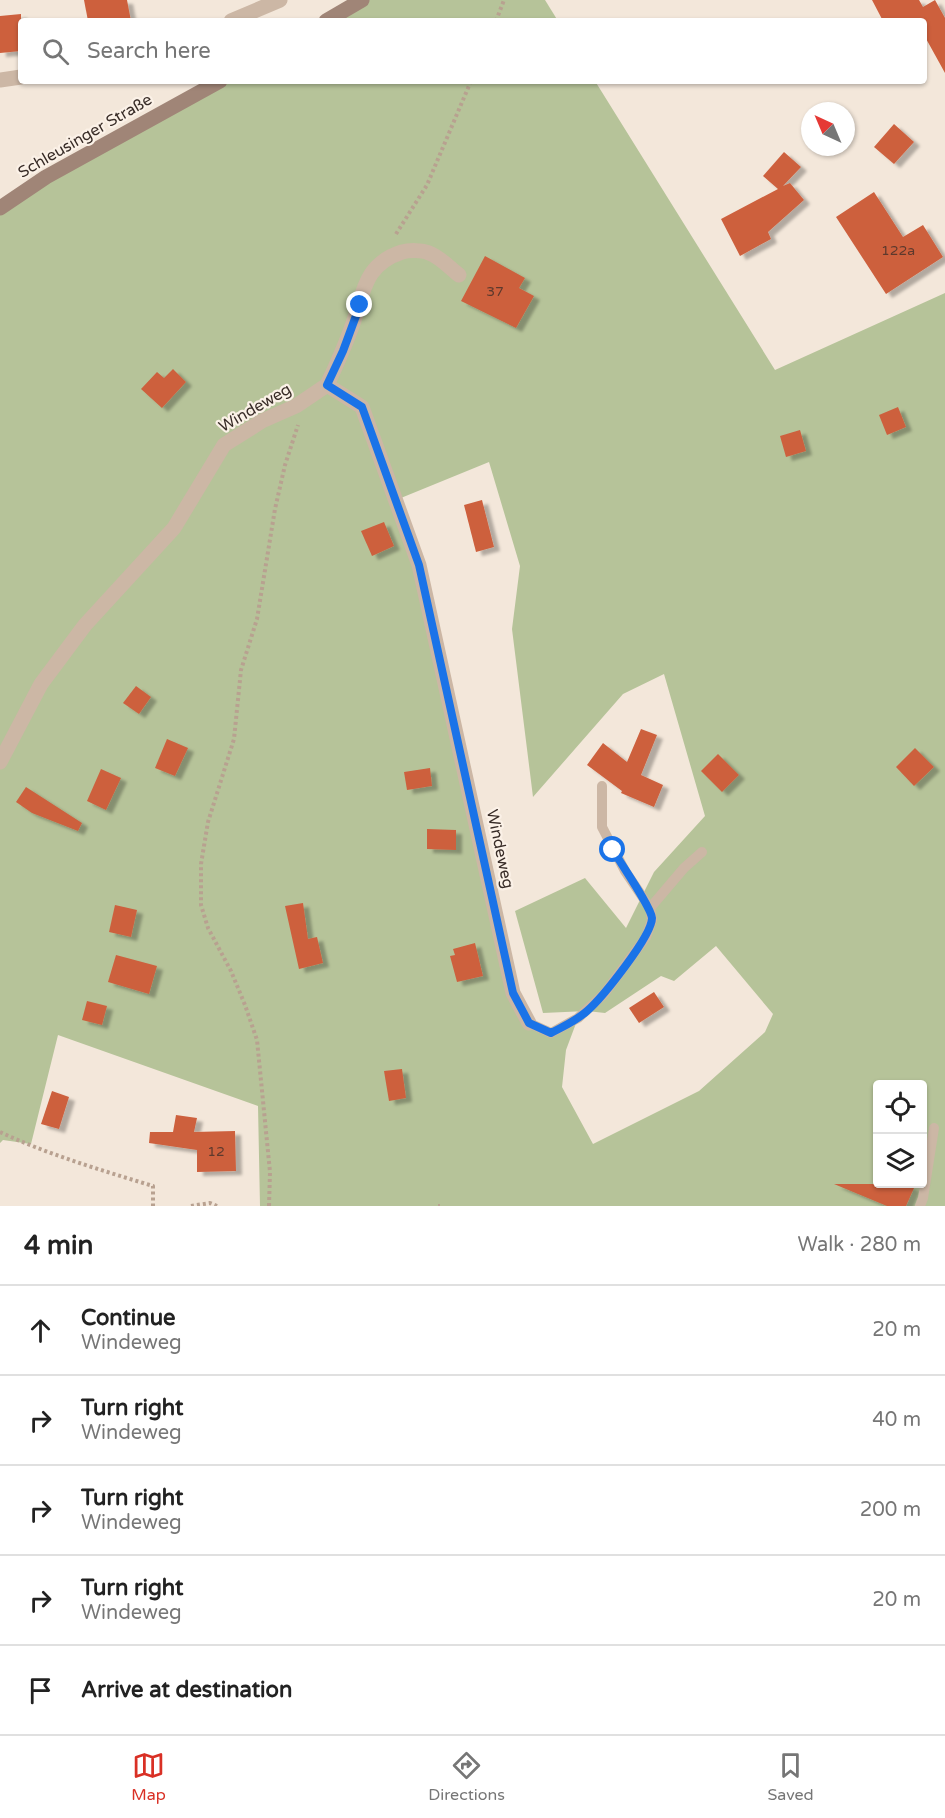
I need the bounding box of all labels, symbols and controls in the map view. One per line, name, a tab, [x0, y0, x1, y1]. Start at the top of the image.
search box	[18, 18, 927, 84]
icon: search	[39, 35, 72, 68]
text: Search here	[87, 38, 211, 64]
street label: Schleusinger Straße	[14, 90, 156, 182]
north arrow	[801, 102, 855, 156]
house number: 122a	[881, 242, 915, 259]
house number: 37	[486, 283, 504, 300]
route end	[346, 291, 372, 317]
street label: Windeweg	[215, 379, 295, 437]
street label: Windeweg	[482, 808, 518, 890]
route start	[599, 836, 625, 862]
map controls	[873, 1080, 927, 1188]
button: locate	[873, 1080, 927, 1134]
button: layers	[873, 1134, 927, 1188]
house number: 12	[207, 1143, 225, 1160]
text: 4 min	[24, 1230, 93, 1261]
text: Walk · 280 m	[798, 1233, 921, 1257]
text: Continue	[81, 1305, 176, 1331]
icon: ahead	[24, 1314, 57, 1347]
text: 20 m	[872, 1318, 921, 1342]
text: Windeweg	[81, 1331, 182, 1355]
text: Turn right	[81, 1395, 183, 1421]
icon: right	[24, 1404, 57, 1437]
text: 40 m	[872, 1408, 921, 1432]
text: Windeweg	[81, 1421, 182, 1445]
text: Turn right	[81, 1485, 183, 1511]
icon: right	[24, 1494, 57, 1527]
text: 200 m	[860, 1498, 921, 1522]
text: Windeweg	[81, 1511, 182, 1535]
text: Turn right	[81, 1575, 183, 1601]
icon: right	[24, 1584, 57, 1617]
text: 20 m	[872, 1588, 921, 1612]
text: Windeweg	[81, 1601, 182, 1625]
icon: arrive	[24, 1674, 57, 1707]
text: Arrive at destination	[81, 1677, 292, 1703]
tab: Map	[131, 1749, 166, 1805]
tab: Directions	[428, 1749, 505, 1805]
tab: Saved	[767, 1749, 814, 1805]

